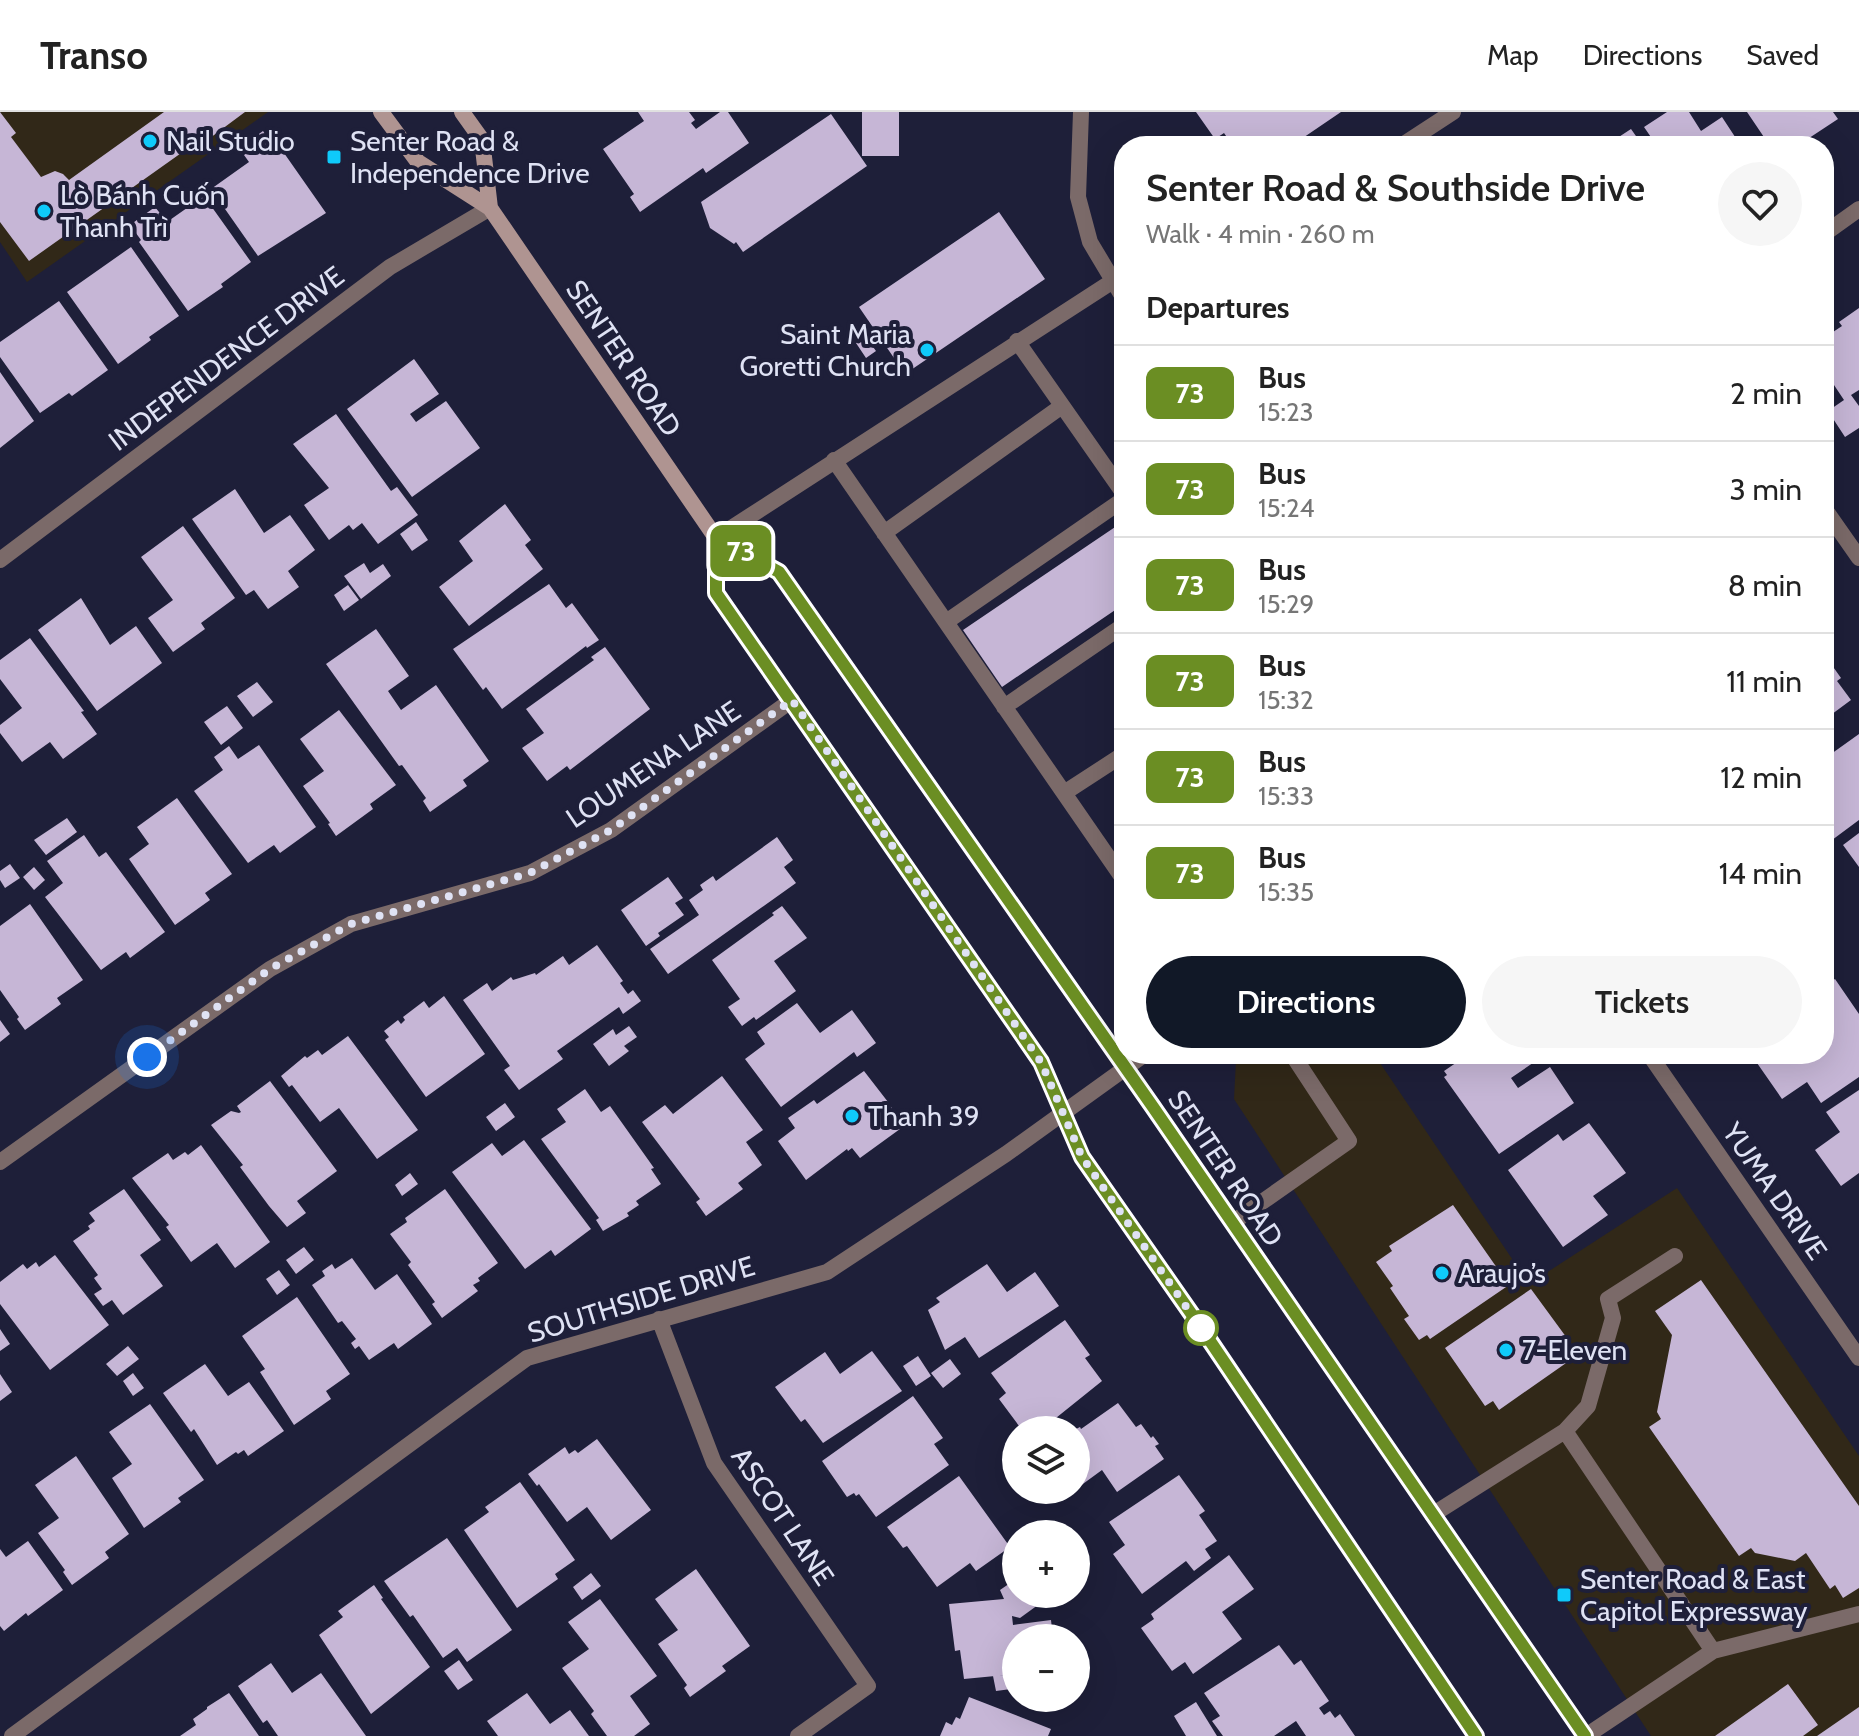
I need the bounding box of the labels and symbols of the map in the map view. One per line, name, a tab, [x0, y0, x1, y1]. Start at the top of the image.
place label: Nail Studio	[166, 124, 295, 158]
place label: Senter Road & Independence Drive	[350, 124, 589, 190]
marker: Nail Studio	[141, 132, 159, 150]
marker: Senter Road & Independence Drive	[325, 148, 343, 166]
place label: Lò Bánh Cuốn Thanh Trì	[60, 178, 225, 244]
marker: Lò Bánh Cuốn Thanh Trì	[35, 202, 53, 220]
street label: INDEPENDENCE DRIVE	[102, 258, 350, 458]
street label: SENTER ROAD	[559, 273, 689, 443]
place label: Saint Maria Goretti Church	[740, 317, 912, 383]
marker: Saint Maria Goretti Church	[918, 341, 936, 359]
line badge: 73	[705, 525, 777, 577]
street label: LOUMENA LANE	[559, 693, 747, 835]
your location	[127, 1037, 167, 1077]
street label: SENTER ROAD	[1161, 1083, 1291, 1253]
place label: Thanh 39	[868, 1099, 980, 1133]
marker: Thanh 39	[843, 1107, 861, 1125]
street label: YUMA DRIVE	[1715, 1115, 1835, 1266]
street label: SOUTHSIDE DRIVE	[523, 1248, 759, 1350]
place label: Araujo’s	[1458, 1256, 1546, 1290]
marker: Araujo’s	[1433, 1264, 1451, 1282]
unlabelled marker	[1184, 1311, 1218, 1345]
place label: 7-Eleven	[1522, 1333, 1627, 1367]
marker: 7-Eleven	[1497, 1341, 1515, 1359]
street label: ASCOT LANE	[724, 1441, 842, 1591]
place label: Senter Road & East Capitol Expressway	[1580, 1562, 1807, 1628]
marker: Senter Road & East Capitol Expressway	[1555, 1586, 1573, 1604]

